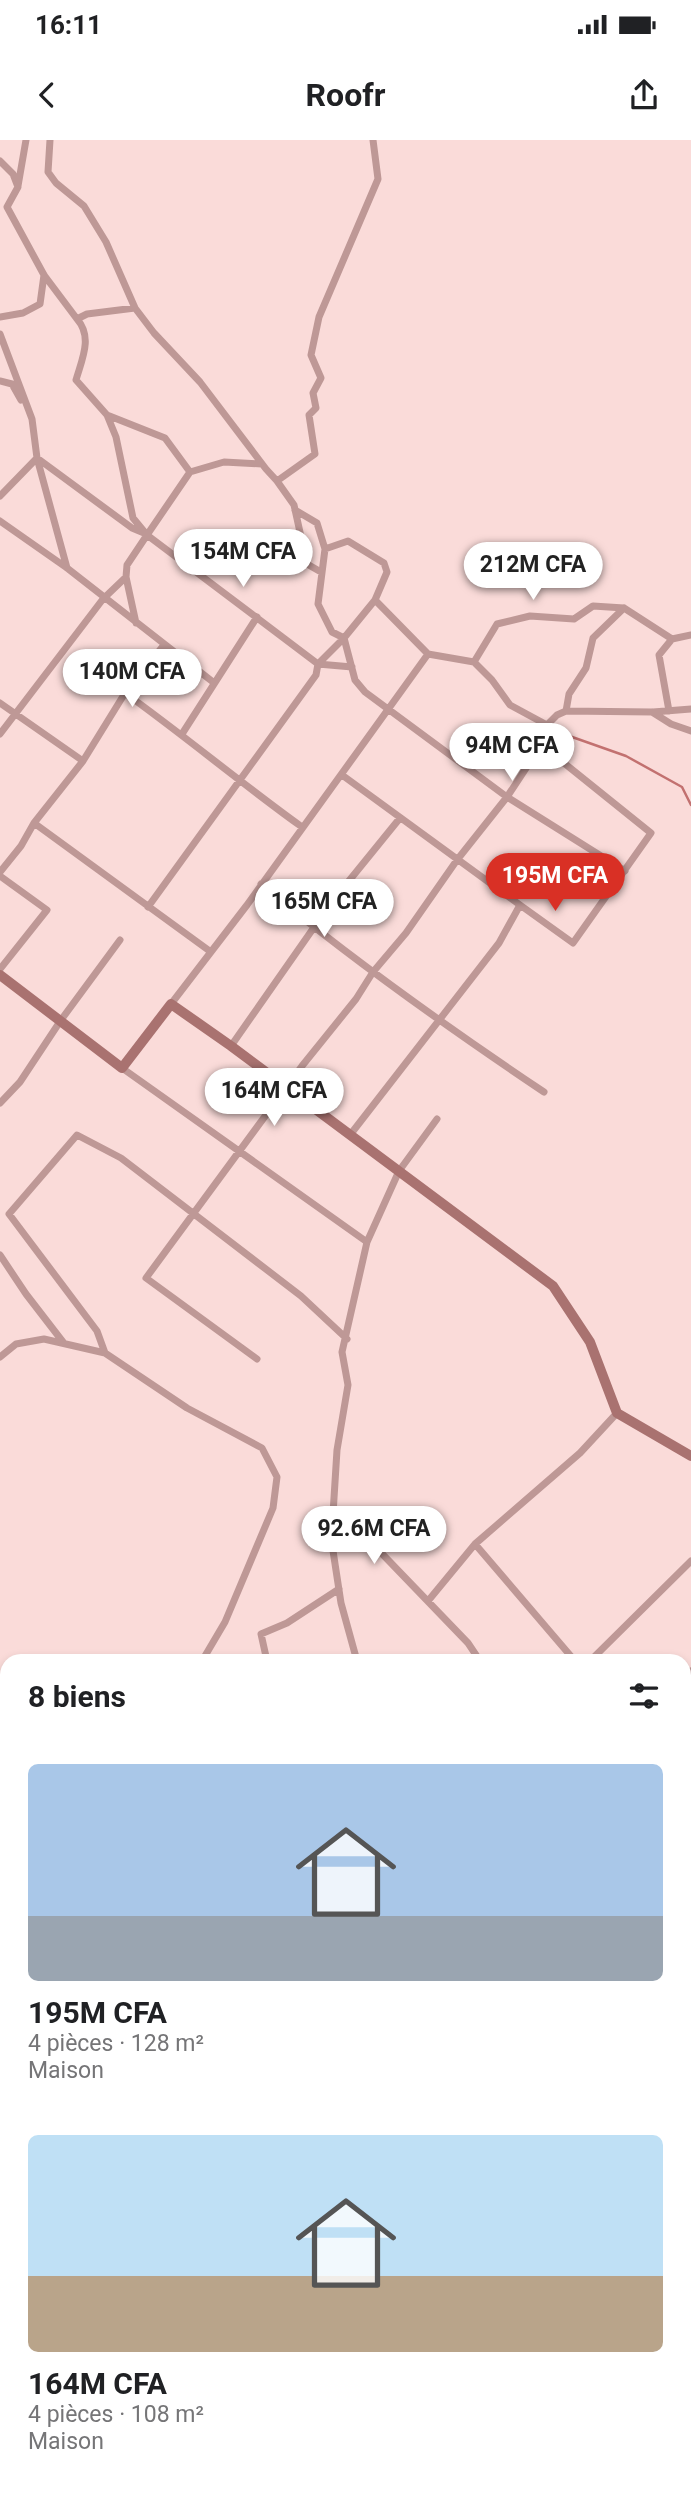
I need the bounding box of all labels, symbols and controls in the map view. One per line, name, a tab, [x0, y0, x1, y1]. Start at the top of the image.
text: 16:11	[35, 10, 102, 40]
icon: back	[28, 76, 66, 114]
text: Roofr	[306, 76, 385, 114]
icon: share	[625, 76, 663, 114]
pin: 154M CFA	[171, 530, 315, 589]
text: 154M CFA	[190, 538, 296, 565]
pin: 212M CFA	[461, 542, 605, 602]
text: 212M CFA	[480, 551, 586, 578]
pin: 140M CFA	[60, 650, 204, 709]
text: 140M CFA	[79, 658, 185, 685]
pin: 94M CFA	[447, 724, 577, 783]
text: 94M CFA	[465, 732, 559, 759]
pin: 195M CFA	[483, 854, 627, 913]
text: 195M CFA	[502, 862, 608, 889]
pin: 165M CFA	[252, 880, 396, 939]
text: 165M CFA	[271, 888, 377, 915]
pin: 164M CFA	[202, 1068, 346, 1128]
text: 164M CFA	[221, 1077, 327, 1104]
pin: 92.6M CFA	[294, 1506, 454, 1566]
text: 92.6M CFA	[317, 1515, 431, 1542]
icon: filters	[625, 1677, 663, 1715]
text: 8 biens	[28, 1679, 126, 1714]
icon: home	[283, 1809, 409, 1935]
text: 195M CFA	[28, 1995, 167, 2030]
text: 4 pièces · 128 m²	[28, 2030, 204, 2057]
text: Maison	[28, 2057, 104, 2084]
icon: home	[283, 2180, 409, 2306]
text: 164M CFA	[28, 2366, 167, 2401]
text: 4 pièces · 108 m²	[28, 2401, 204, 2428]
text: Maison	[28, 2428, 104, 2455]

